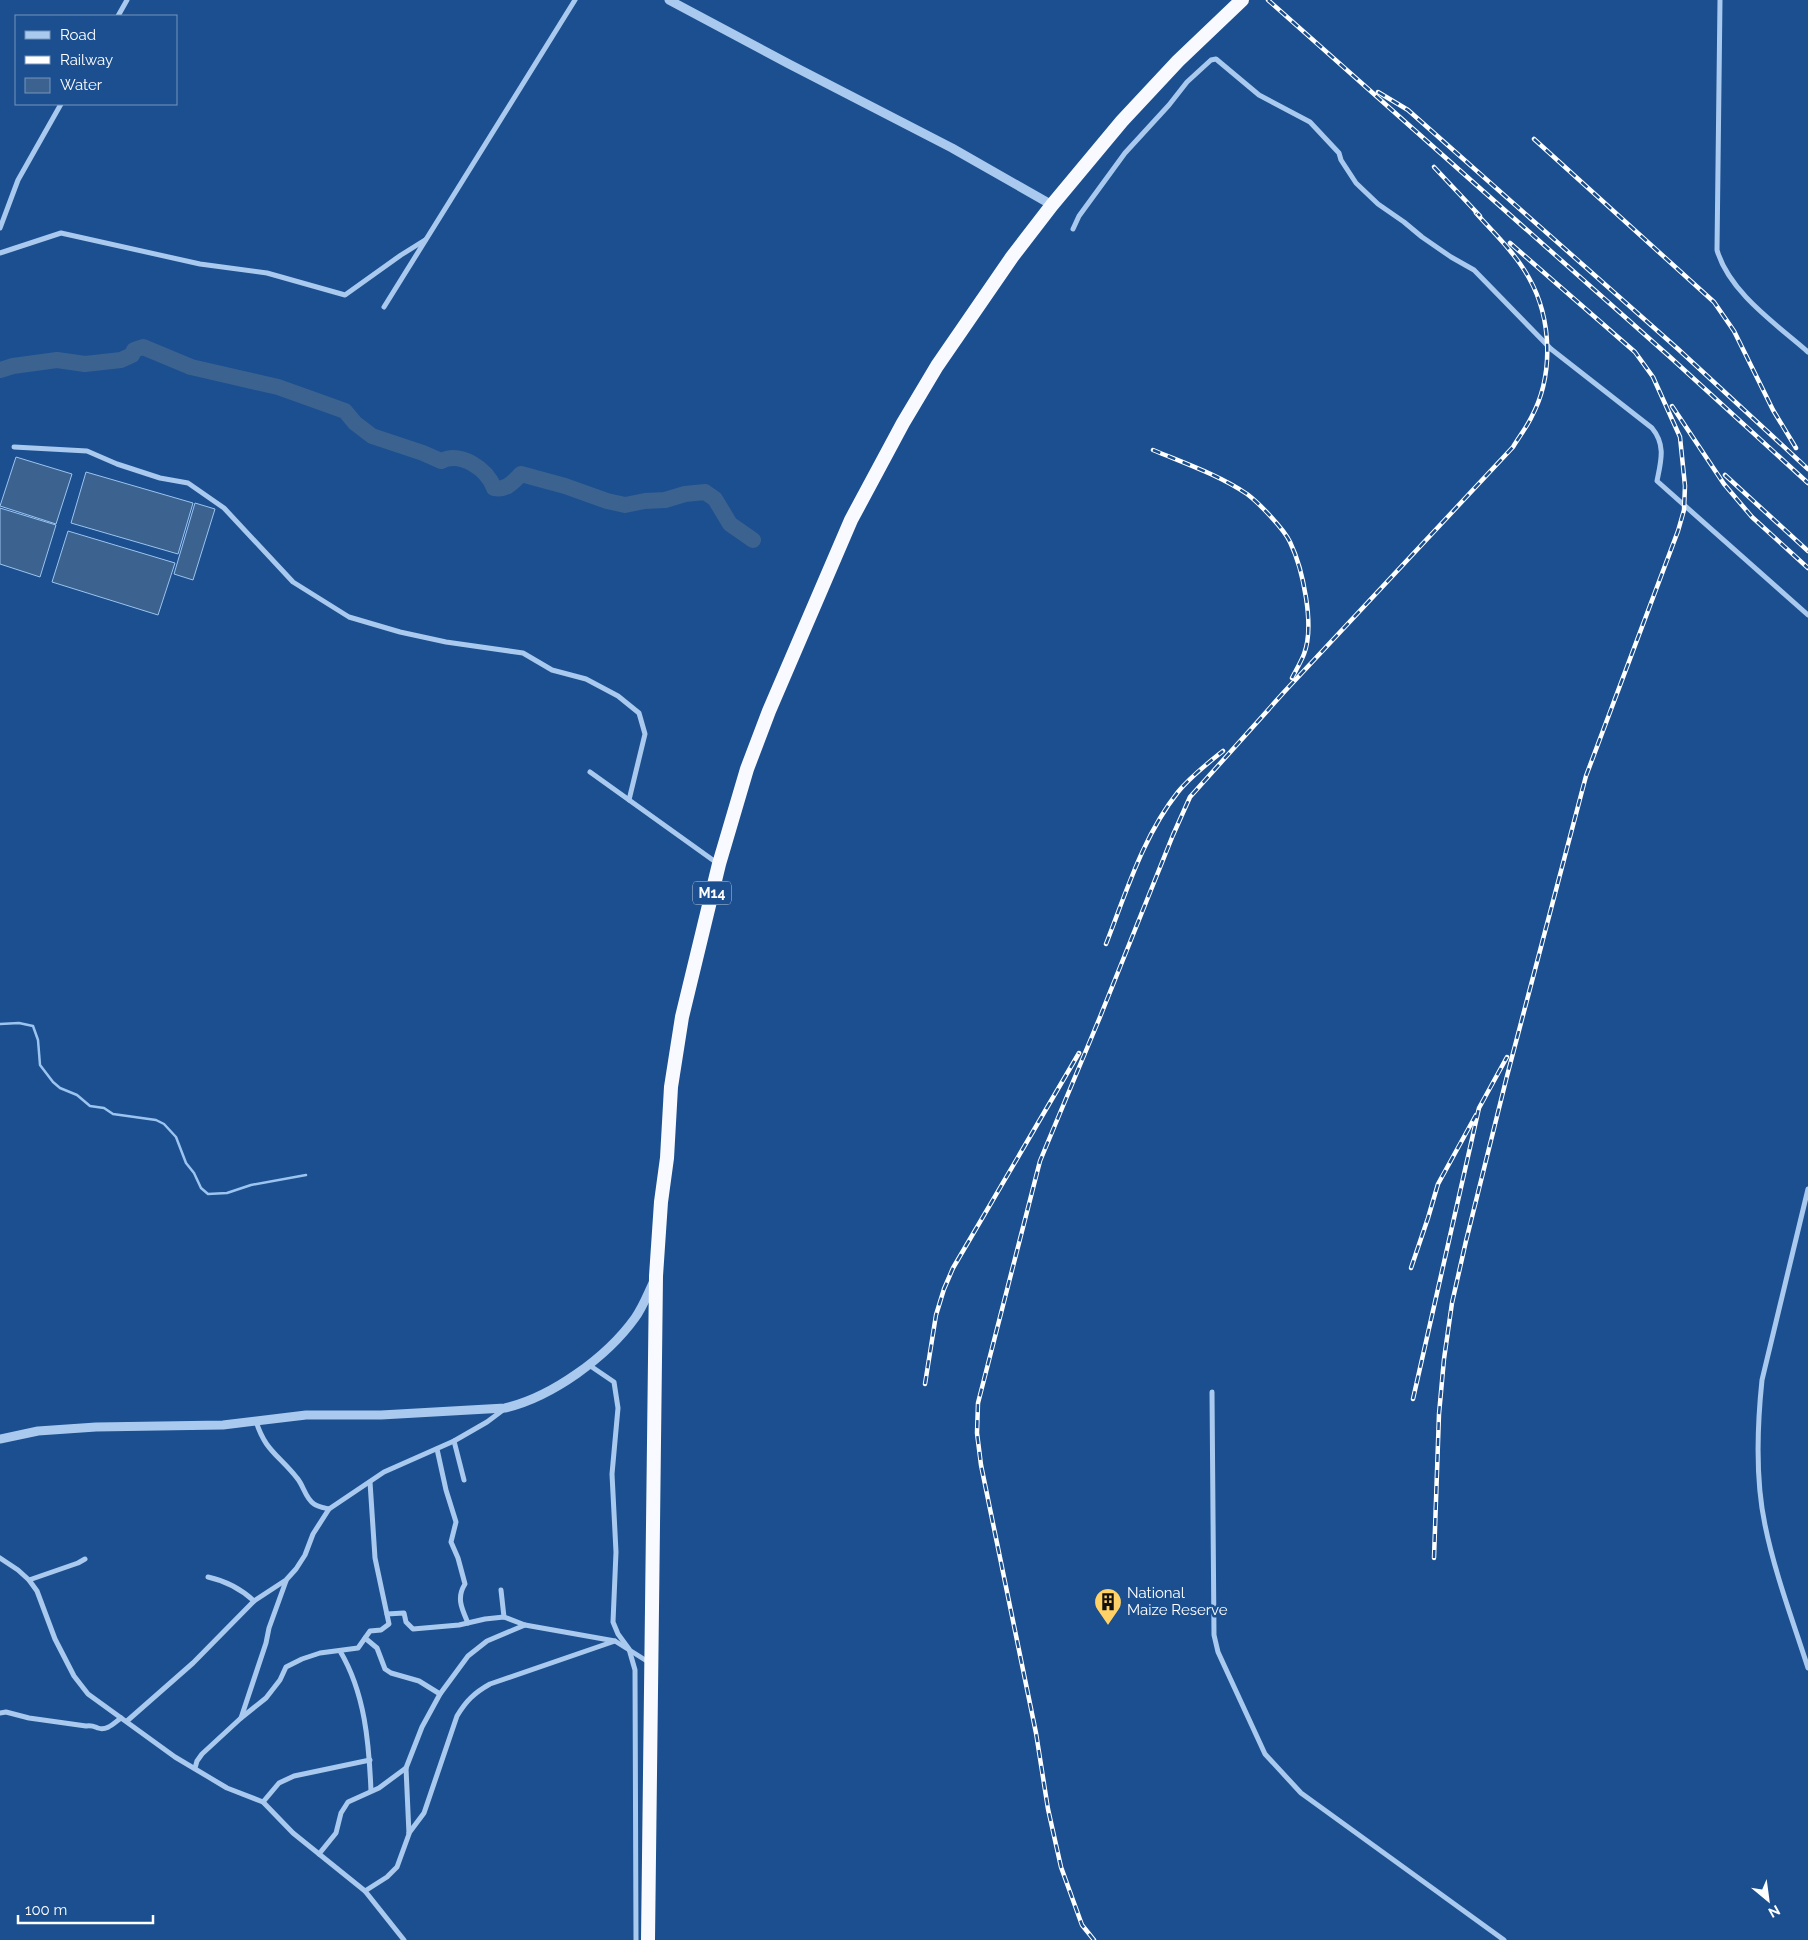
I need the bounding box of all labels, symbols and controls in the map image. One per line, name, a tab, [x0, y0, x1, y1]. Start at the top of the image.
legend	[15, 15, 178, 105]
text: Road	[60, 26, 96, 44]
text: Railway	[60, 51, 113, 69]
text: Water	[60, 76, 103, 94]
road number: M14	[693, 881, 731, 904]
place label: National Maize Reserve	[1127, 1584, 1228, 1619]
building icon: National Maize Reserve	[1093, 1587, 1123, 1626]
north arrow	[1743, 1875, 1793, 1925]
scale bar	[18, 1892, 152, 1924]
text: 100 m	[25, 1901, 67, 1919]
text: N	[1766, 1902, 1783, 1921]

